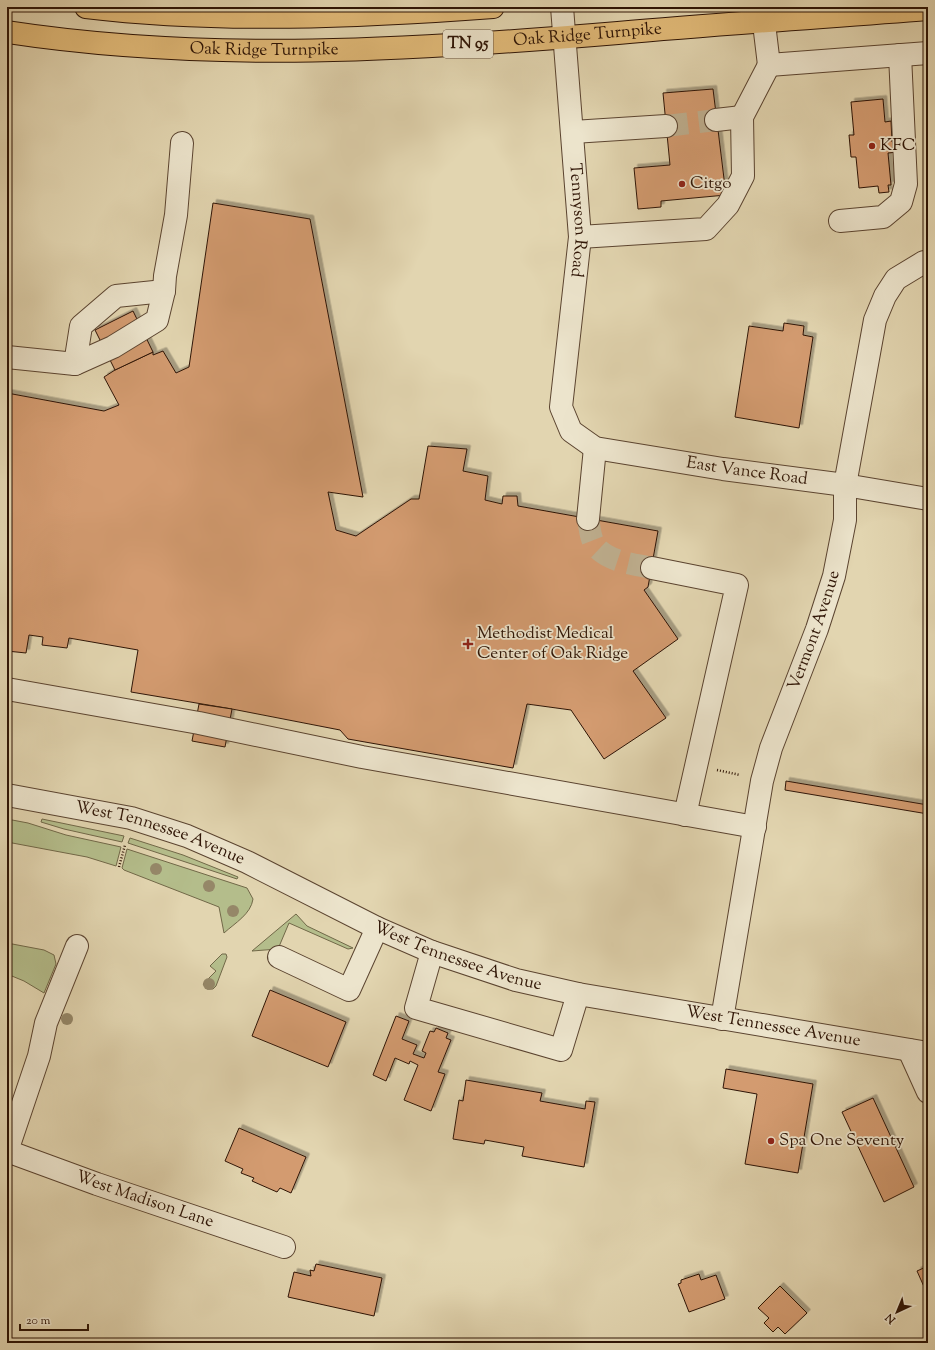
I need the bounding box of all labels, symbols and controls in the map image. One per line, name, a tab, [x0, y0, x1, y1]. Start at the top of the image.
street label: Oak Ridge Turnpike	[512, 17, 663, 53]
road number: TN 95	[443, 30, 493, 58]
street label: Oak Ridge Turnpike	[189, 37, 339, 63]
place label: KFC	[880, 134, 915, 158]
marker: KFC	[867, 141, 877, 151]
street label: Tennyson Road	[562, 162, 592, 279]
place label: Citgo	[690, 172, 732, 196]
marker: Citgo	[677, 179, 687, 189]
street label: East Vance Road	[685, 451, 809, 492]
street label: Vermont Avenue	[782, 569, 847, 694]
place label: Methodist Medical Center of Oak Ridge	[477, 622, 628, 666]
marker: Methodist Medical Center of Oak Ridge	[462, 638, 474, 650]
street label: West Tennessee Avenue	[73, 796, 248, 872]
street label: West Tennessee Avenue	[370, 916, 544, 997]
street label: West Tennessee Avenue	[684, 1000, 863, 1053]
place label: Spa One Seventy	[779, 1129, 905, 1153]
marker: Spa One Seventy	[766, 1136, 776, 1146]
street label: West Madison Lane	[72, 1165, 217, 1234]
north arrow	[877, 1292, 917, 1332]
scale bar	[20, 1306, 88, 1332]
text: N	[882, 1310, 900, 1328]
text: 20 m	[26, 1312, 51, 1330]

